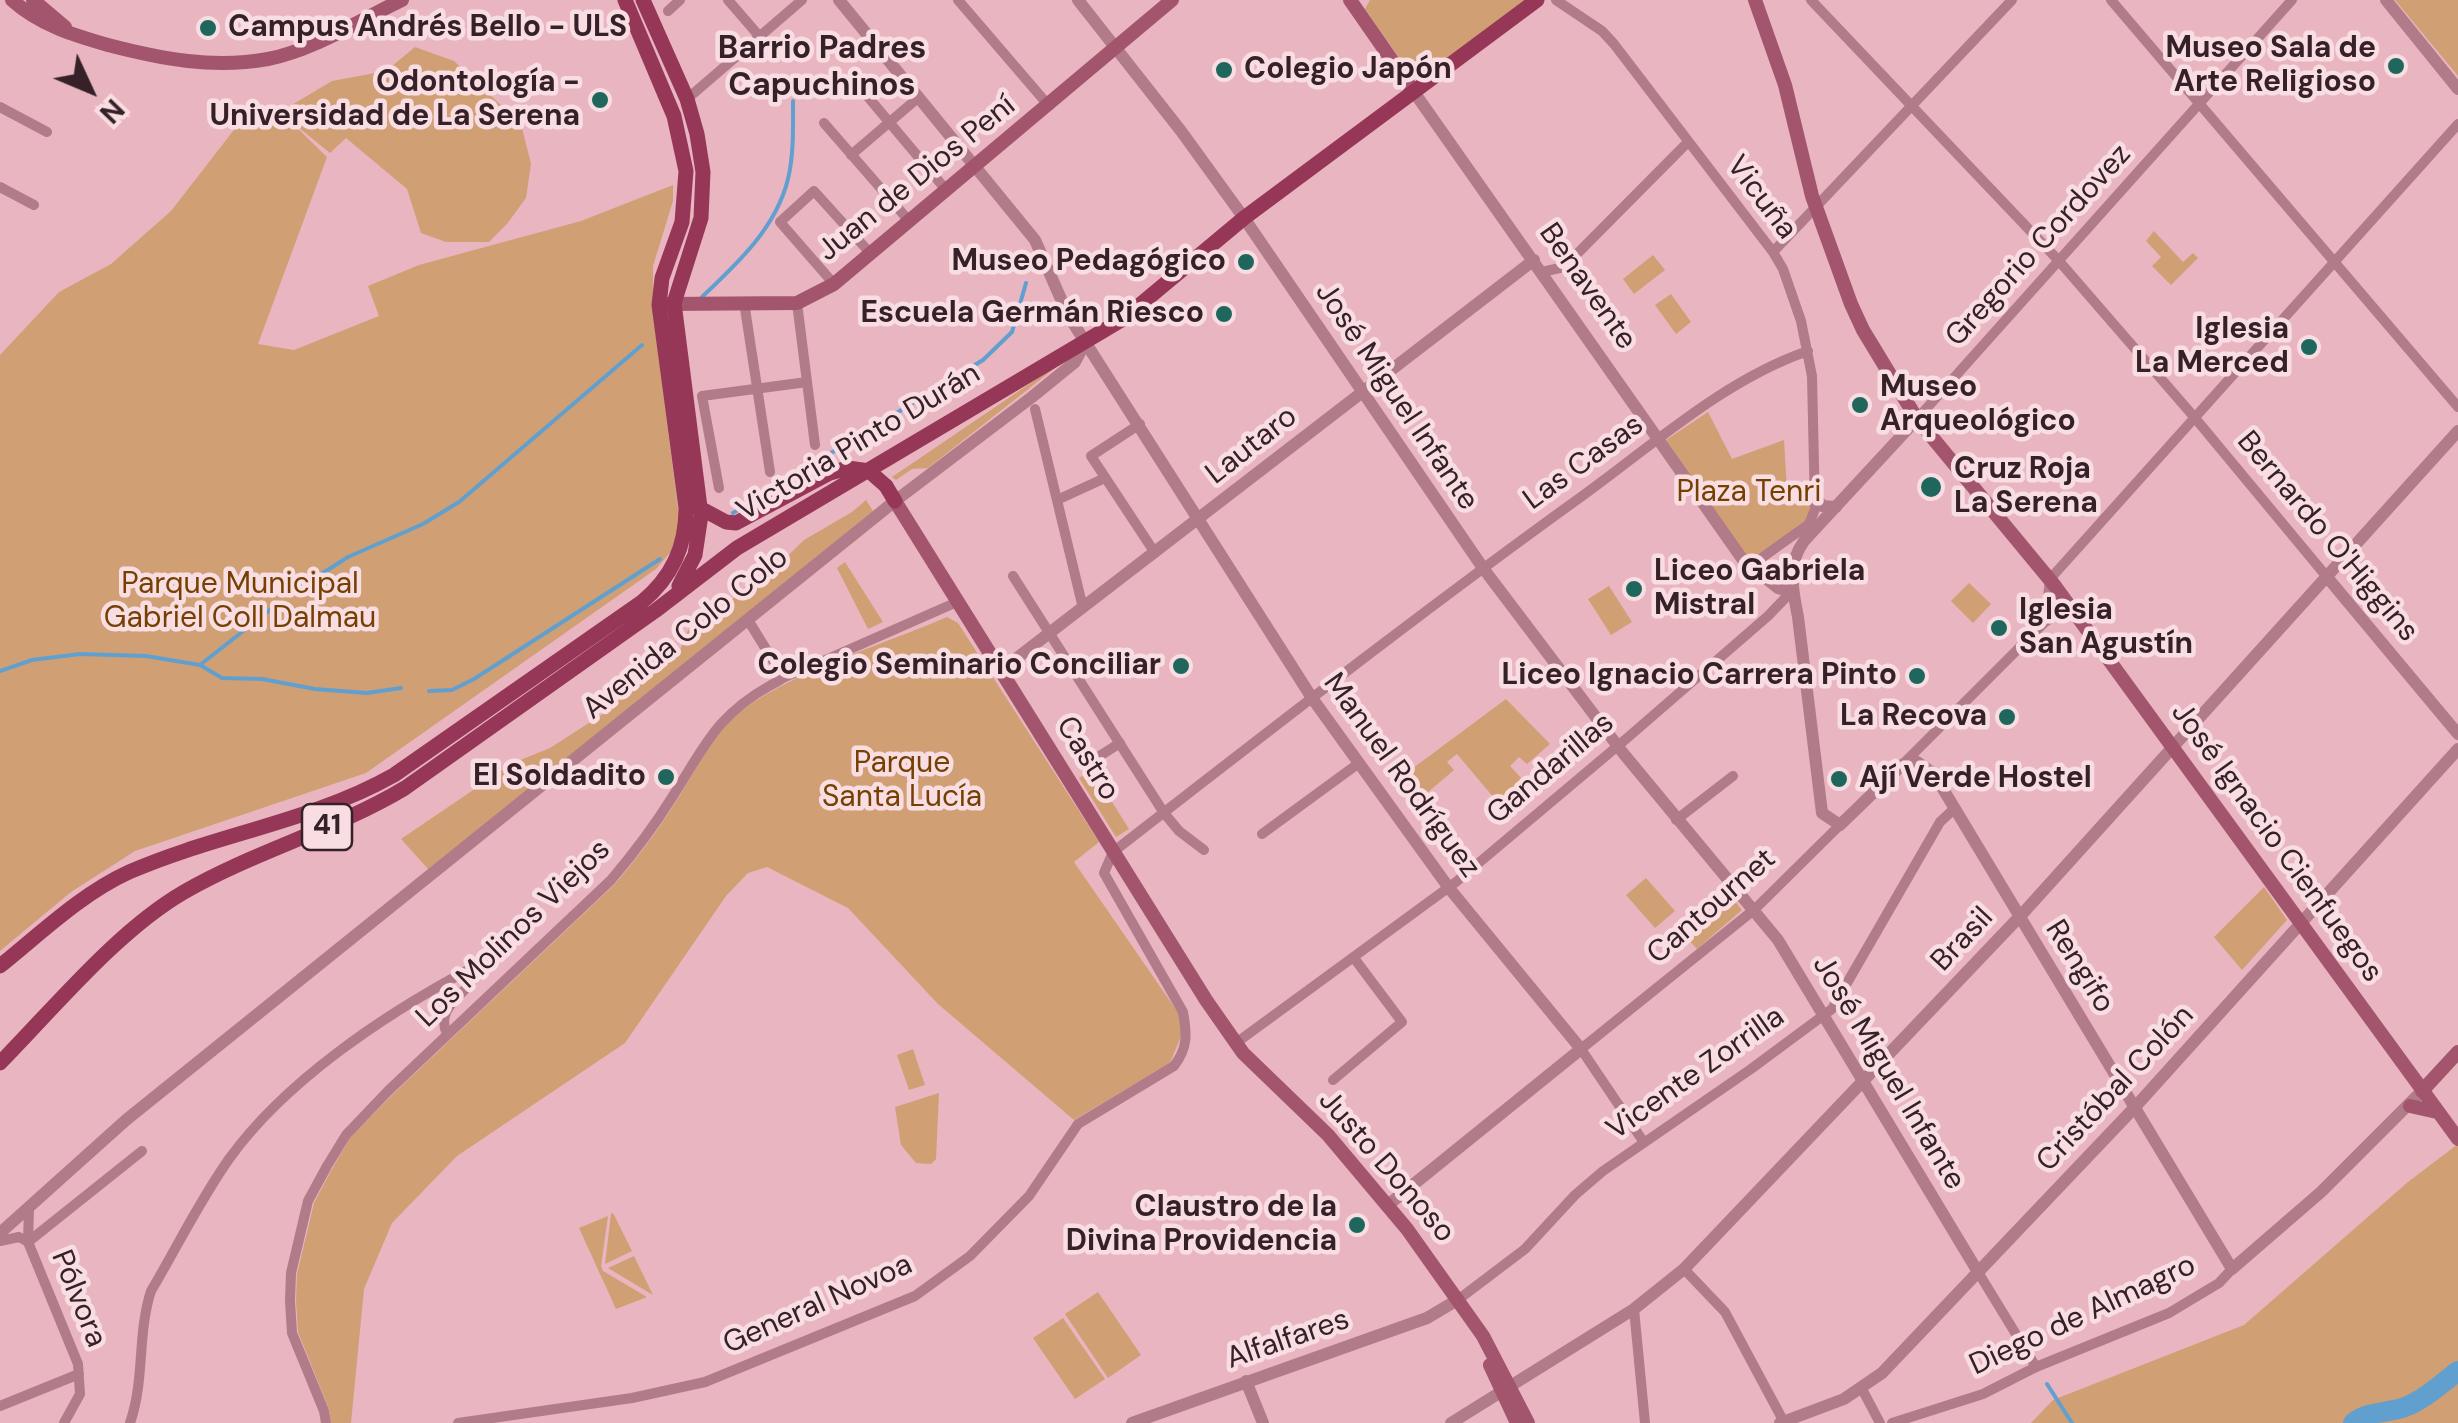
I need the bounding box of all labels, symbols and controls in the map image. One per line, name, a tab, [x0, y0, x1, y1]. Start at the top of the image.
place label: Campus Andrés Bello - ULS	[228, 10, 627, 46]
marker: Campus Andrés Bello - ULS	[197, 17, 219, 39]
district label: Barrio Padres Capuchinos	[718, 31, 926, 106]
place label: Museo Sala de Arte Religioso	[2166, 31, 2376, 102]
north arrow	[40, 40, 140, 140]
place label: Colegio Japón	[1244, 52, 1452, 88]
marker: Museo Sala de Arte Religioso	[2385, 55, 2407, 77]
marker: Colegio Japón	[1213, 59, 1235, 81]
place label: Odontología - Universidad de La Serena	[210, 65, 580, 136]
street label: Juan de Dios Pení	[811, 88, 1023, 270]
marker: Odontología - Universidad de La Serena	[589, 89, 611, 111]
text: N	[92, 91, 132, 131]
street label: Gregorio Cordovez	[1939, 137, 2139, 355]
street label: Vicuña	[1718, 149, 1804, 247]
street label: Benavente	[1530, 217, 1644, 357]
place label: Museo Pedagógico	[951, 244, 1226, 280]
marker: Museo Pedagógico	[1235, 251, 1257, 273]
street label: José Miguel Infante	[1307, 276, 1485, 518]
place label: Escuela Germán Riesco	[860, 296, 1204, 332]
marker: Escuela Germán Riesco	[1213, 303, 1235, 325]
place label: Iglesia La Merced	[2135, 312, 2289, 382]
marker: Iglesia La Merced	[2298, 336, 2320, 358]
street label: Victoria Pinto Durán	[731, 356, 987, 530]
place label: Museo Arqueológico	[1880, 370, 2076, 440]
marker: Museo Arqueológico	[1849, 394, 1871, 416]
street label: Lautaro	[1199, 399, 1305, 493]
street label: Las Casas	[1517, 407, 1651, 519]
street label: Bernardo O'Higgins	[2229, 425, 2425, 649]
place label: Cruz Roja La Serena	[1954, 452, 2098, 522]
marker: Cruz Roja La Serena	[1918, 474, 1944, 500]
park label: Plaza Tenri	[1676, 475, 1822, 511]
street label: Avenida Colo Colo	[576, 540, 796, 728]
place label: Liceo Gabriela Mistral	[1654, 554, 1865, 624]
park label: Parque Municipal Gabriel Coll Dalmau	[104, 567, 376, 638]
marker: Liceo Gabriela Mistral	[1623, 578, 1645, 600]
place label: Iglesia San Agustín	[2019, 593, 2193, 664]
marker: Iglesia San Agustín	[1988, 617, 2010, 639]
place label: Colegio Seminario Conciliar	[757, 648, 1161, 684]
marker: Colegio Seminario Conciliar	[1170, 655, 1192, 677]
place label: Liceo Ignacio Carrera Pinto	[1501, 658, 1897, 694]
marker: Liceo Ignacio Carrera Pinto	[1906, 665, 1928, 687]
street label: Manuel Rodríguez	[1315, 667, 1487, 885]
street label: José Ignacio Cienfuegos	[2163, 696, 2389, 990]
place label: La Recova	[1840, 699, 1987, 735]
street label: Gandarillas	[1480, 706, 1622, 832]
marker: La Recova	[1996, 706, 2018, 728]
street label: Castro	[1047, 710, 1127, 808]
park label: Parque Santa Lucía	[822, 746, 982, 816]
place label: El Soldadito	[473, 759, 646, 795]
place label: Ají Verde Hostel	[1859, 761, 2092, 797]
marker: El Soldadito	[655, 766, 677, 788]
marker: Ají Verde Hostel	[1828, 768, 1850, 790]
road number: 41	[302, 804, 352, 850]
street label: Los Molinos Viejos	[410, 832, 618, 1036]
street label: Cantournet	[1641, 842, 1783, 972]
street label: Brasil	[1924, 900, 2002, 980]
street label: Rengifo	[2037, 914, 2121, 1020]
street label: José Miguel Infante	[1804, 949, 1972, 1197]
street label: Cristóbal Colón	[2030, 998, 2202, 1180]
street label: Vicente Zorrilla	[1600, 1000, 1792, 1148]
street label: Justo Donoso	[1310, 1083, 1462, 1251]
place label: Claustro de la Divina Providencia	[1066, 1190, 1337, 1260]
marker: Claustro de la Divina Providencia	[1346, 1214, 1368, 1236]
street label: Pólvora	[42, 1245, 114, 1353]
street label: General Novoa	[718, 1247, 918, 1363]
street label: Diego de Almagro	[1964, 1248, 2202, 1384]
street label: Alfalfares	[1222, 1302, 1354, 1378]

